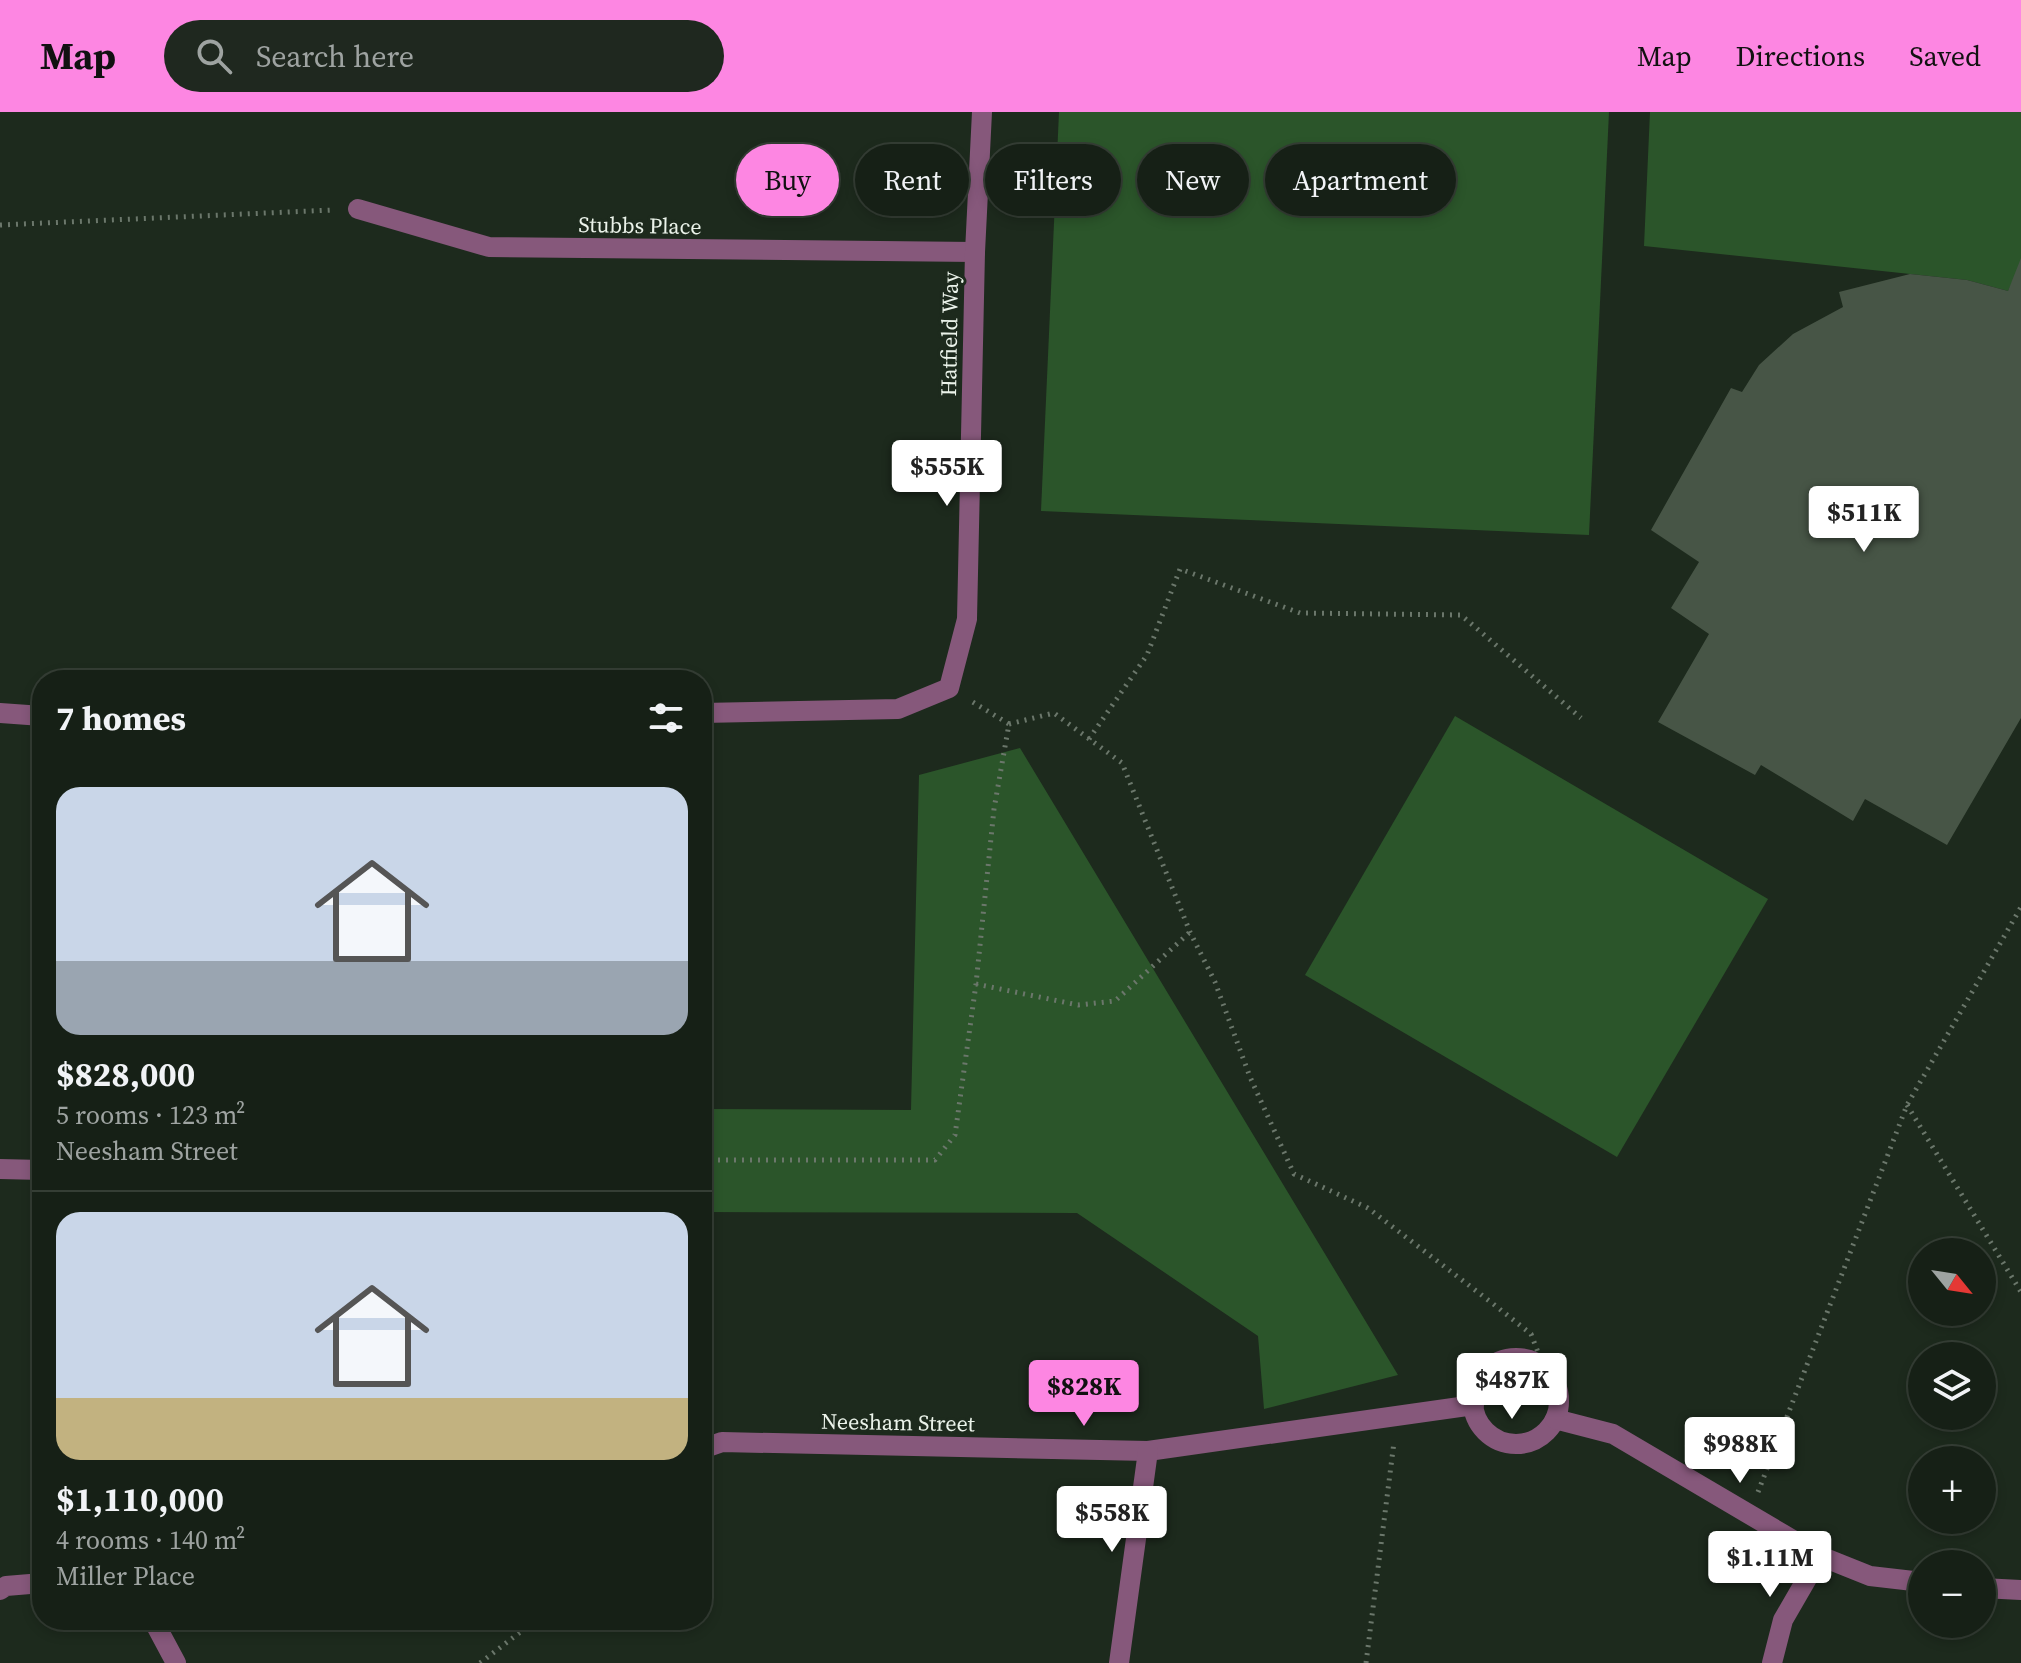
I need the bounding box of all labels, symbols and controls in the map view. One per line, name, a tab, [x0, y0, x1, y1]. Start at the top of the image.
search box	[164, 20, 724, 92]
text: Map	[40, 30, 116, 82]
icon: search	[192, 34, 236, 78]
text: Search here	[256, 36, 414, 77]
text: Map	[1637, 37, 1692, 75]
text: Directions	[1736, 37, 1865, 75]
text: Saved	[1909, 37, 1981, 75]
chip: Buy	[736, 144, 839, 216]
chip: Rent	[855, 144, 969, 216]
chip: Filters	[985, 144, 1121, 216]
chip: New	[1137, 144, 1249, 216]
chip: Apartment	[1265, 144, 1456, 216]
street label: Stubbs Place	[578, 209, 702, 241]
street label: Hatfield Way	[933, 271, 965, 397]
pin: $555K	[891, 440, 1003, 508]
text: $555K	[910, 448, 984, 484]
pin: $511K	[1808, 486, 1920, 554]
text: $511K	[1827, 494, 1901, 530]
text: 7 homes	[56, 695, 186, 741]
icon: filters	[644, 696, 688, 740]
icon: home	[300, 839, 444, 983]
text: $828,000	[56, 1051, 195, 1097]
text: 5 rooms · 123 m²	[56, 1097, 245, 1133]
text: Neesham Street	[56, 1133, 238, 1169]
north arrow	[1908, 1238, 1996, 1326]
map controls	[1908, 1238, 1996, 1638]
icon: home	[300, 1264, 444, 1408]
button: layers	[1908, 1342, 1996, 1430]
pin: $487K	[1456, 1353, 1568, 1421]
pin: $828K	[1028, 1360, 1140, 1428]
text: $487K	[1475, 1361, 1549, 1397]
text: $828K	[1047, 1368, 1121, 1404]
street label: Neesham Street	[821, 1406, 976, 1438]
pin: $988K	[1684, 1417, 1796, 1485]
text: $988K	[1703, 1425, 1777, 1461]
button: +	[1908, 1446, 1996, 1534]
text: $1,110,000	[56, 1476, 224, 1522]
pin: $558K	[1056, 1486, 1168, 1554]
text: $558K	[1075, 1494, 1149, 1530]
text: 4 rooms · 140 m²	[56, 1522, 245, 1558]
pin: $1.11M	[1705, 1531, 1835, 1599]
text: $1.11M	[1726, 1539, 1814, 1575]
button: −	[1908, 1550, 1996, 1638]
text: Miller Place	[56, 1558, 195, 1594]

